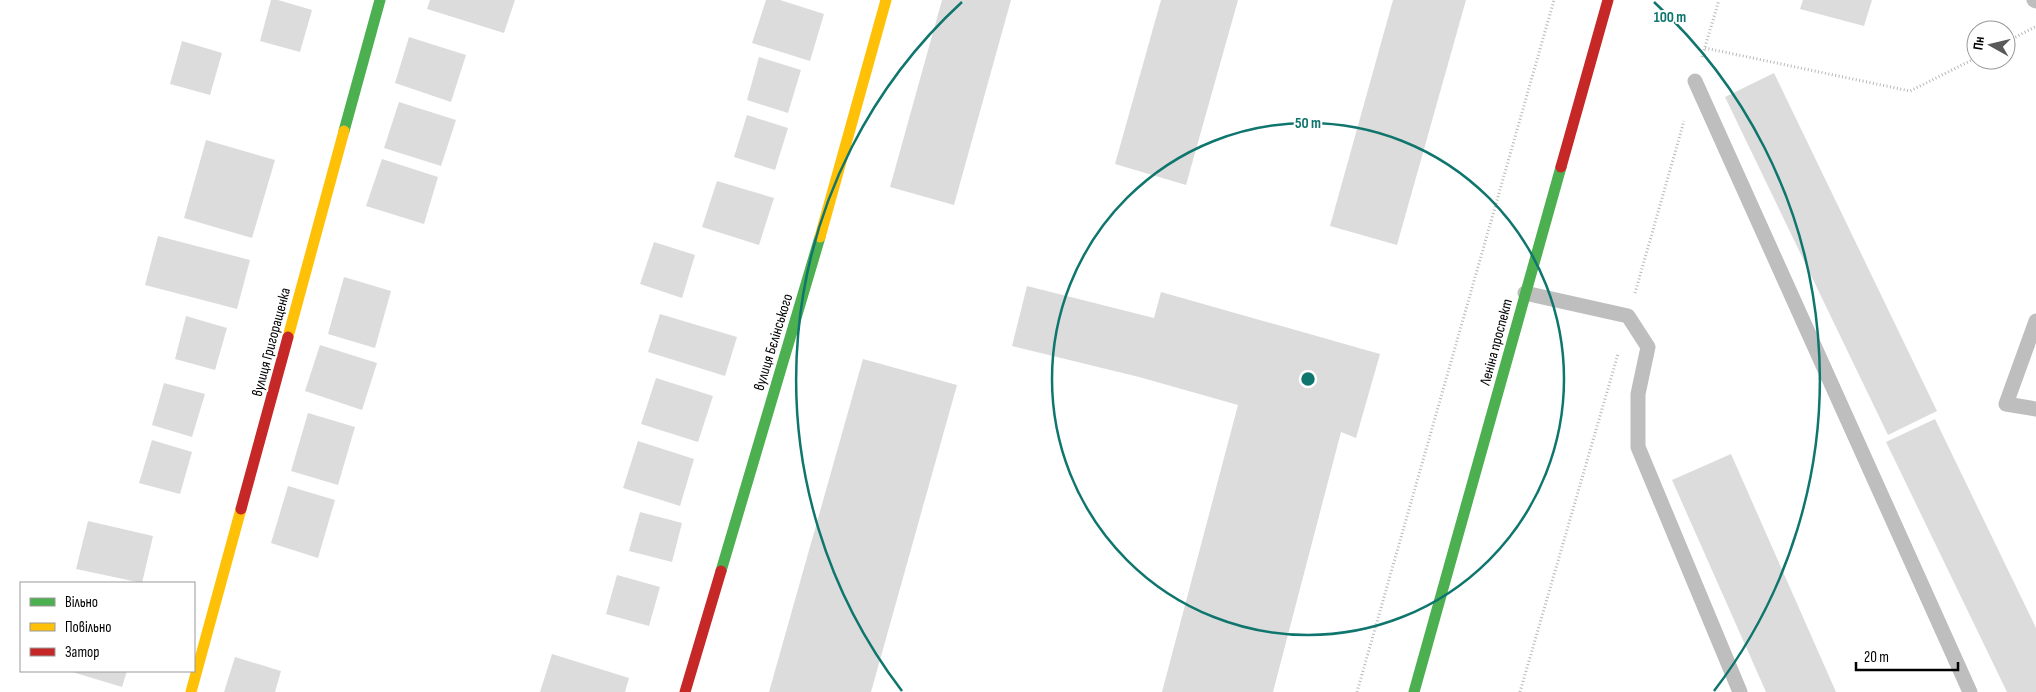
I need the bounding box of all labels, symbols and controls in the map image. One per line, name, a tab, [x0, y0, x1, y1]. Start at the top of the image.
text: 100 m	[1654, 8, 1686, 27]
north arrow	[1966, 20, 2016, 70]
text: Пн	[1969, 35, 1988, 51]
text: 50 m	[1295, 114, 1321, 133]
street label: вулиця Григоращенка	[248, 285, 295, 399]
street label: вулиця Бєлінського	[750, 291, 797, 393]
street label: Леніна проспект	[1476, 297, 1517, 388]
centre of rings	[1299, 370, 1317, 388]
legend	[20, 582, 195, 672]
text: Вільно	[65, 593, 98, 612]
text: Повільно	[65, 618, 111, 637]
scale bar	[1856, 640, 1958, 672]
text: Затор	[65, 643, 99, 662]
text: 20 m	[1864, 648, 1889, 667]

